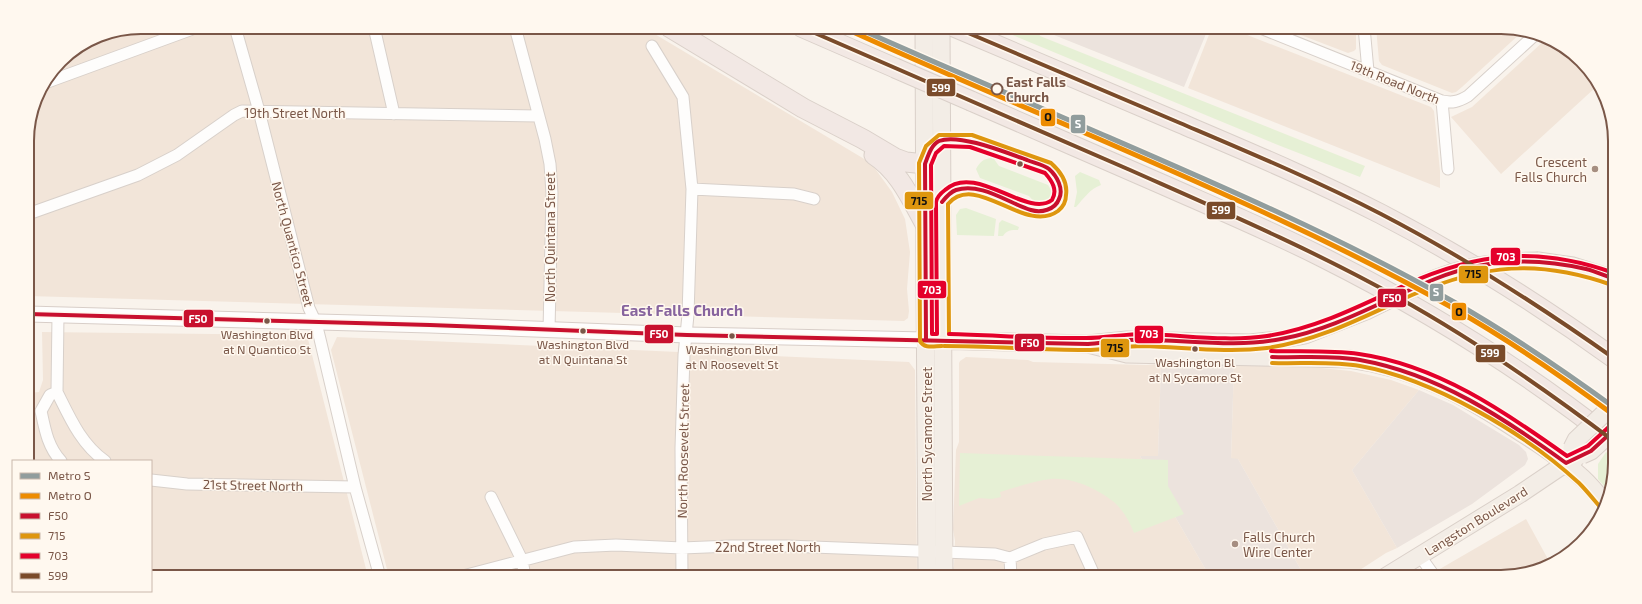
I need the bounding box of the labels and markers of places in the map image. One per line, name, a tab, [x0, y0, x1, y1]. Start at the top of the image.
place label: East Falls Church	[1006, 74, 1066, 105]
marker: East Falls Church	[990, 82, 1004, 96]
place label: Crescent Falls Church	[1515, 154, 1587, 185]
unlabelled marker	[1015, 159, 1025, 169]
marker: Crescent Falls Church	[1590, 164, 1600, 174]
marker: Washington Blvd at N Quantico St	[262, 316, 272, 326]
marker: Washington Blvd at N Quintana St	[578, 326, 588, 336]
place label: Washington Blvd at N Quantico St	[221, 327, 313, 357]
marker: Washington Blvd at N Roosevelt St	[727, 331, 737, 341]
place label: Washington Blvd at N Quintana St	[537, 337, 629, 367]
place label: Washington Blvd at N Roosevelt St	[685, 342, 779, 371]
marker: Washington Bl at N Sycamore St	[1190, 344, 1200, 354]
place label: Washington Bl at N Sycamore St	[1149, 355, 1242, 384]
place label: Falls Church Wire Center	[1243, 529, 1315, 560]
marker: Falls Church Wire Center	[1230, 539, 1240, 549]

